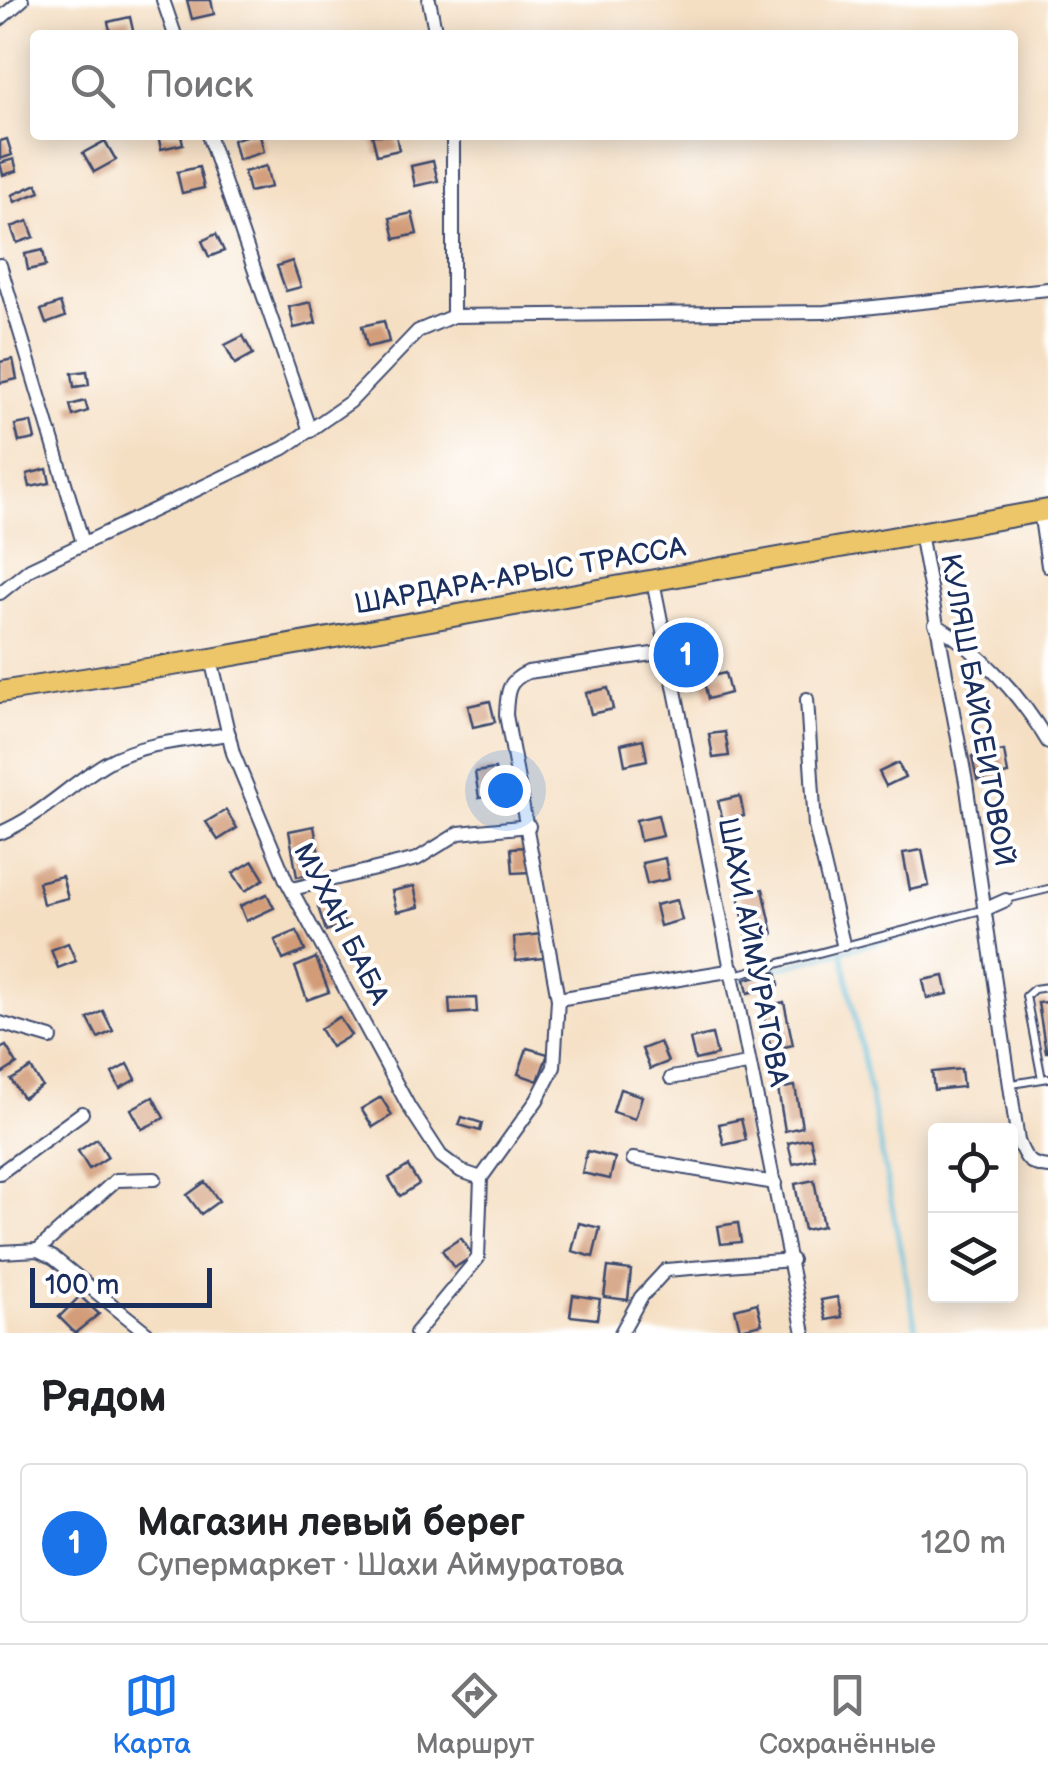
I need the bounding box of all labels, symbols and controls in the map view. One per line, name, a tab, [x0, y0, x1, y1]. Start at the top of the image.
search box	[30, 30, 1018, 140]
icon: search	[65, 58, 120, 113]
text: Поиск	[145, 63, 253, 108]
street label: ШАРДАРА-АРЫС ТРАССА	[352, 530, 689, 621]
street label: КУЛЯШ БАЙСЕИТОВОЙ	[933, 551, 1021, 869]
pin: 1	[654, 618, 718, 692]
your location	[480, 765, 531, 816]
street label: ШАХИ АЙМУРАТОВА	[711, 815, 795, 1090]
street label: МУХАН БАБА	[286, 838, 396, 1011]
map controls	[928, 1123, 1018, 1303]
button: locate	[928, 1123, 1018, 1213]
button: layers	[928, 1213, 1018, 1303]
scale bar	[30, 1263, 212, 1308]
text: 100 m	[45, 1269, 119, 1302]
text: Рядом	[40, 1373, 167, 1424]
text: Магазин левый берег	[137, 1501, 525, 1546]
text: 1	[68, 1524, 81, 1563]
text: 120 m	[921, 1524, 1006, 1563]
text: Супермаркет · Шахи Аймуратова	[137, 1546, 624, 1585]
tab: Карта	[112, 1668, 191, 1761]
tab: Маршрут	[415, 1668, 535, 1761]
tab: Сохранённые	[759, 1668, 936, 1761]

